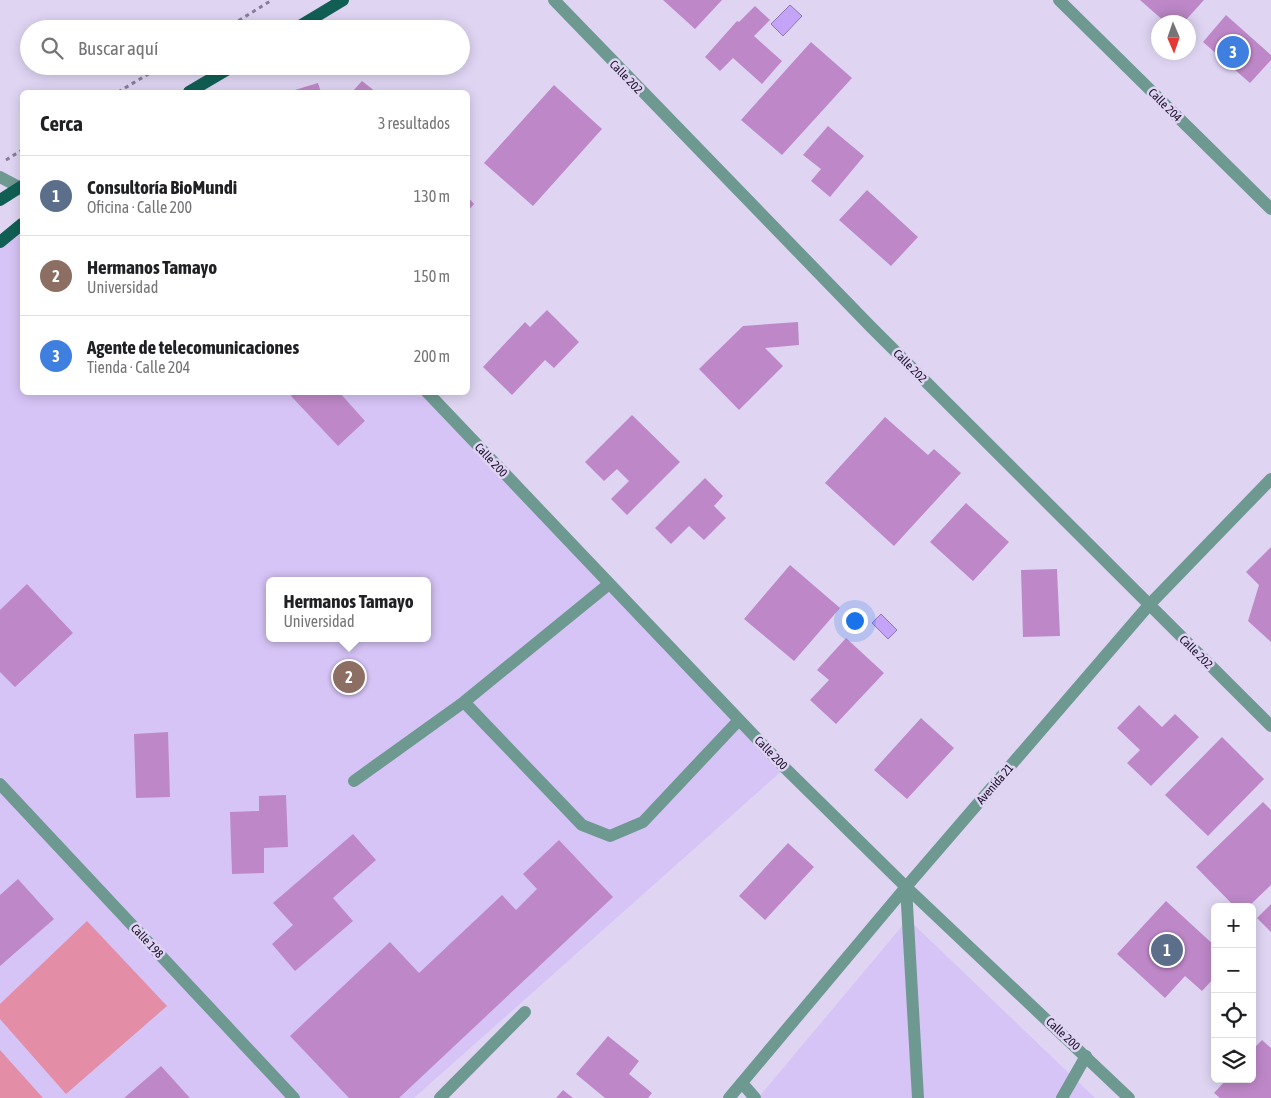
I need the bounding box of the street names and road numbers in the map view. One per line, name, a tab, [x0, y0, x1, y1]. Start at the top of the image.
street label: Calle 202	[607, 57, 645, 97]
street label: Calle 204	[1145, 85, 1185, 125]
street label: Calle 202	[890, 346, 930, 386]
street label: Calle 200	[472, 440, 510, 480]
street label: Calle 202	[1176, 632, 1216, 672]
street label: Calle 200	[752, 733, 791, 773]
street label: Avenida 21	[974, 761, 1017, 807]
street label: Calle 198	[128, 921, 166, 961]
street label: Calle 200	[1043, 1015, 1083, 1053]

